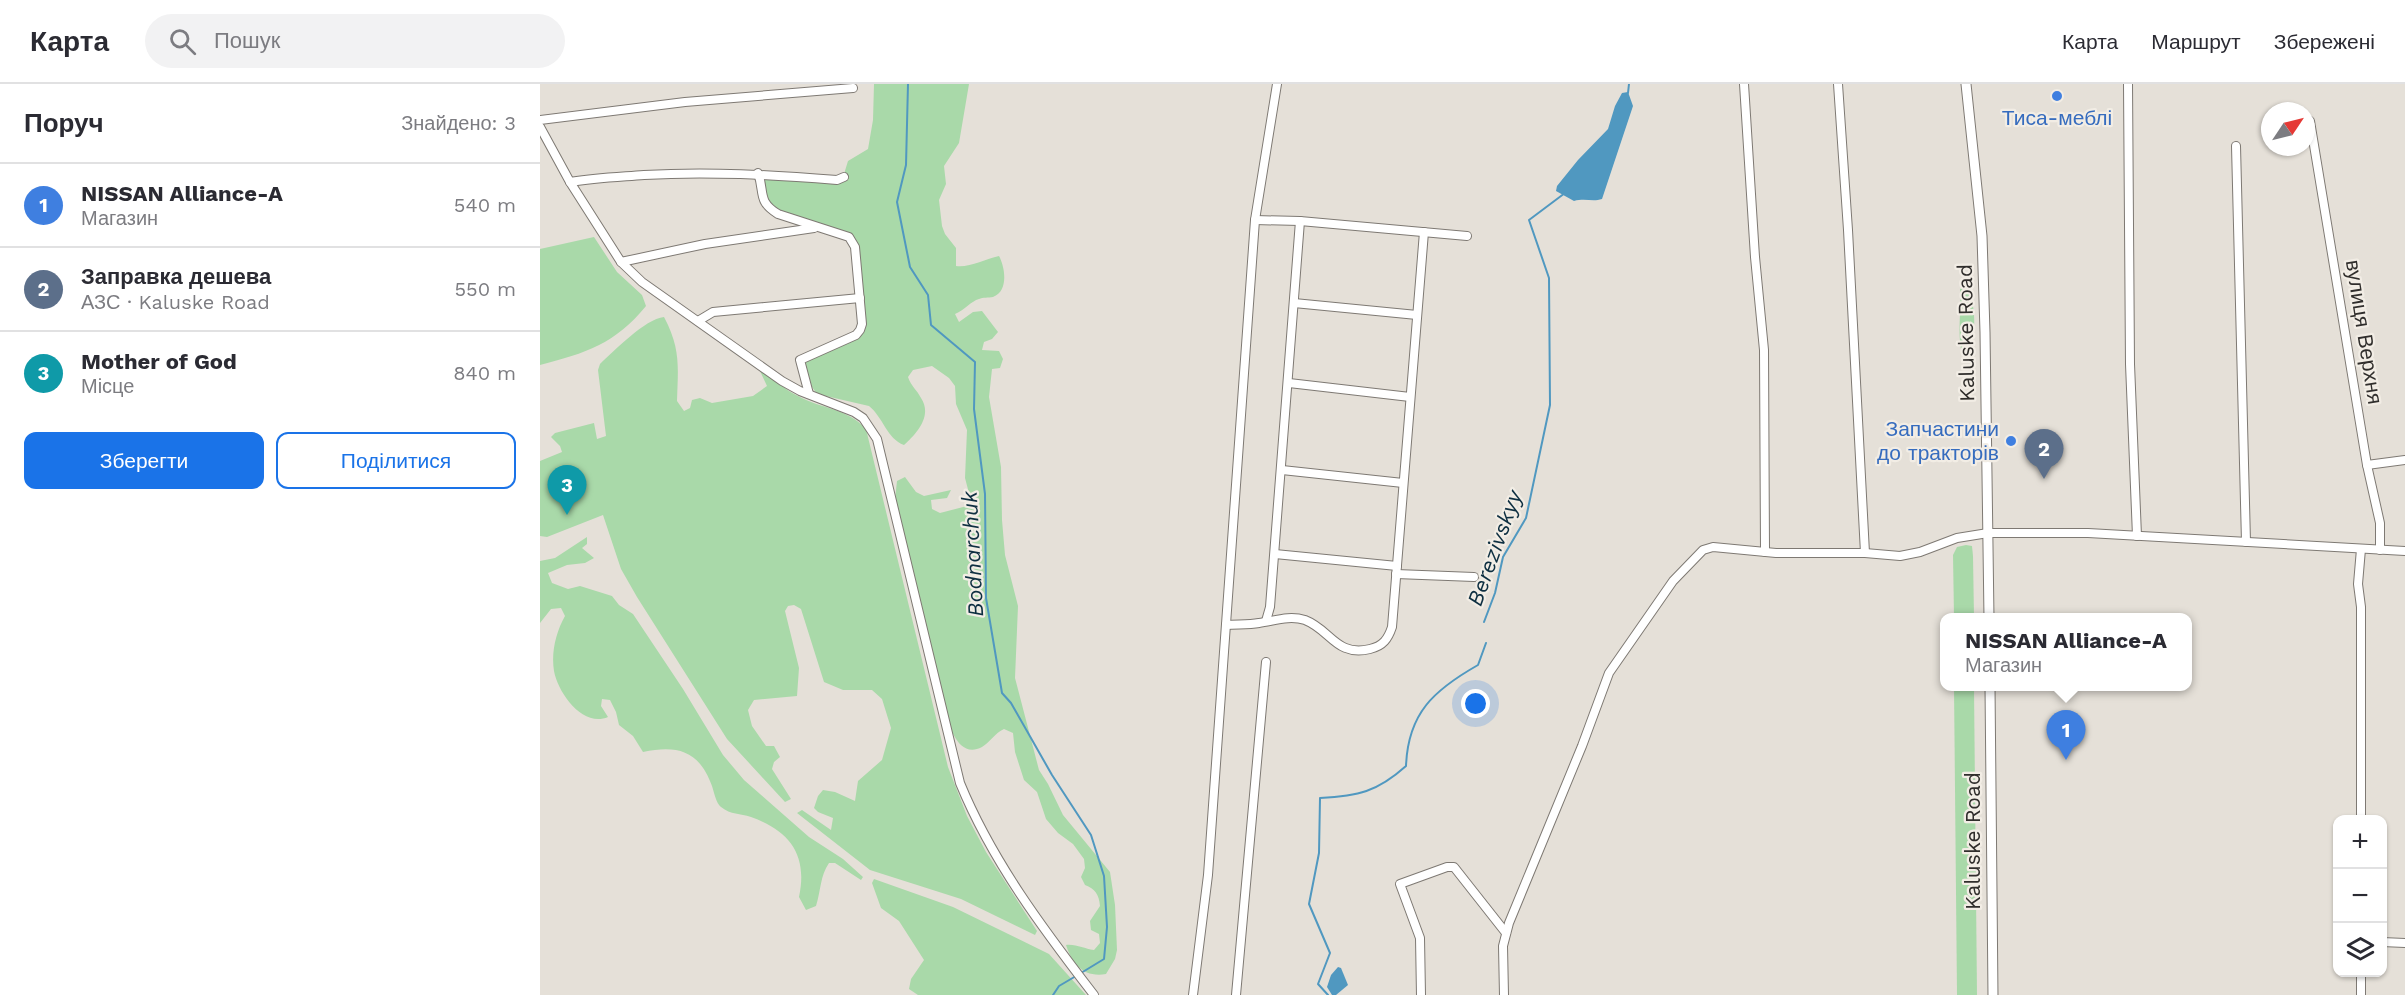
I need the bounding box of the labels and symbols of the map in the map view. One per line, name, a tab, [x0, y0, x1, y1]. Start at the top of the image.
marker: Тиса-меблі	[2050, 89, 2064, 103]
north arrow	[2261, 102, 2315, 156]
place label: Тиса-меблі	[2002, 105, 2112, 130]
street label: вулиця Верхня	[2341, 258, 2388, 406]
street label: Kaluske Road	[1952, 264, 1979, 402]
place label: Запчастини до тракторів	[1877, 416, 1999, 465]
pin: 2	[2024, 430, 2064, 479]
marker: Запчастини до тракторів	[2004, 434, 2018, 448]
pin: 3	[548, 466, 586, 515]
water label: Berezivskyy	[1462, 485, 1528, 609]
water label: Bodnarchuk	[957, 489, 988, 617]
your location	[1461, 689, 1490, 718]
pin: 1	[2046, 710, 2086, 760]
street label: Kaluske Road	[1960, 772, 1985, 910]

